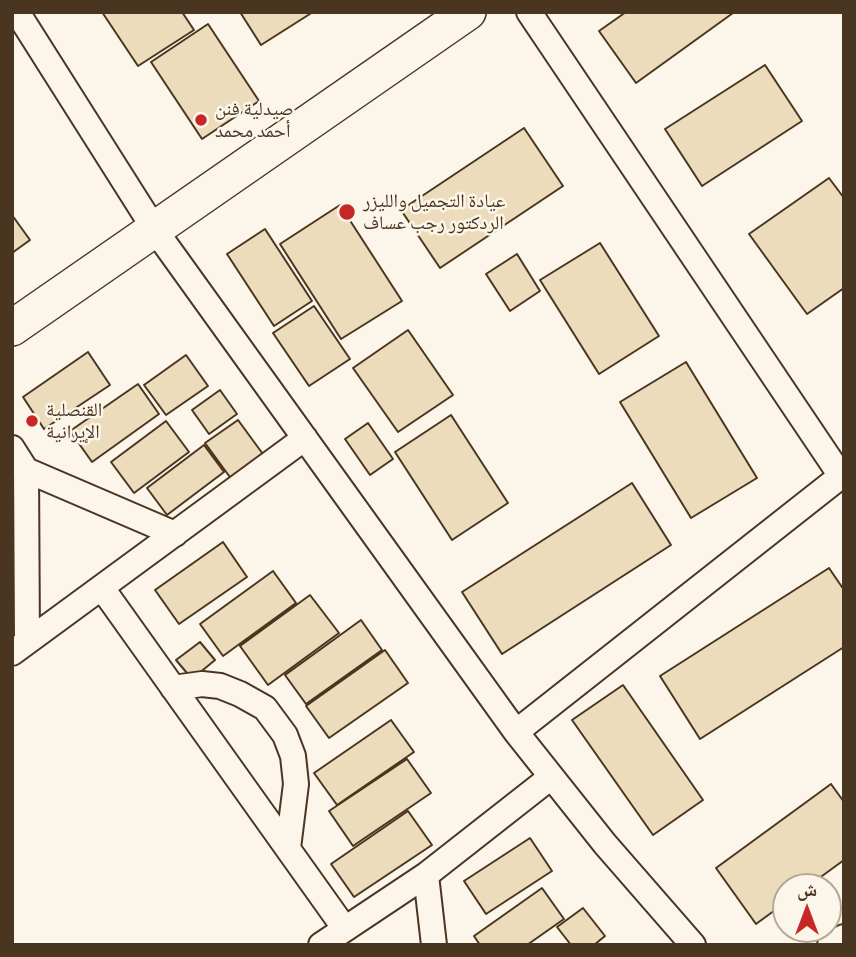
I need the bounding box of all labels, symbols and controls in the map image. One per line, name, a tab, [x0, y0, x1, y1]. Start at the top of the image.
place label: صيدلية فنن أحمد محمد	[215, 98, 294, 142]
marker: صيدلية فنن أحمد محمد	[193, 112, 209, 128]
place label: عيادة التجميل والليزر الردكتور رجب عساف	[363, 190, 505, 234]
marker: عيادة التجميل والليزر الردكتور رجب عساف	[337, 202, 357, 222]
place label: القنصلية الإيرانية	[46, 399, 102, 443]
marker: القنصلية الإيرانية	[24, 413, 40, 429]
north arrow	[772, 873, 842, 943]
text: ش	[797, 877, 817, 900]

